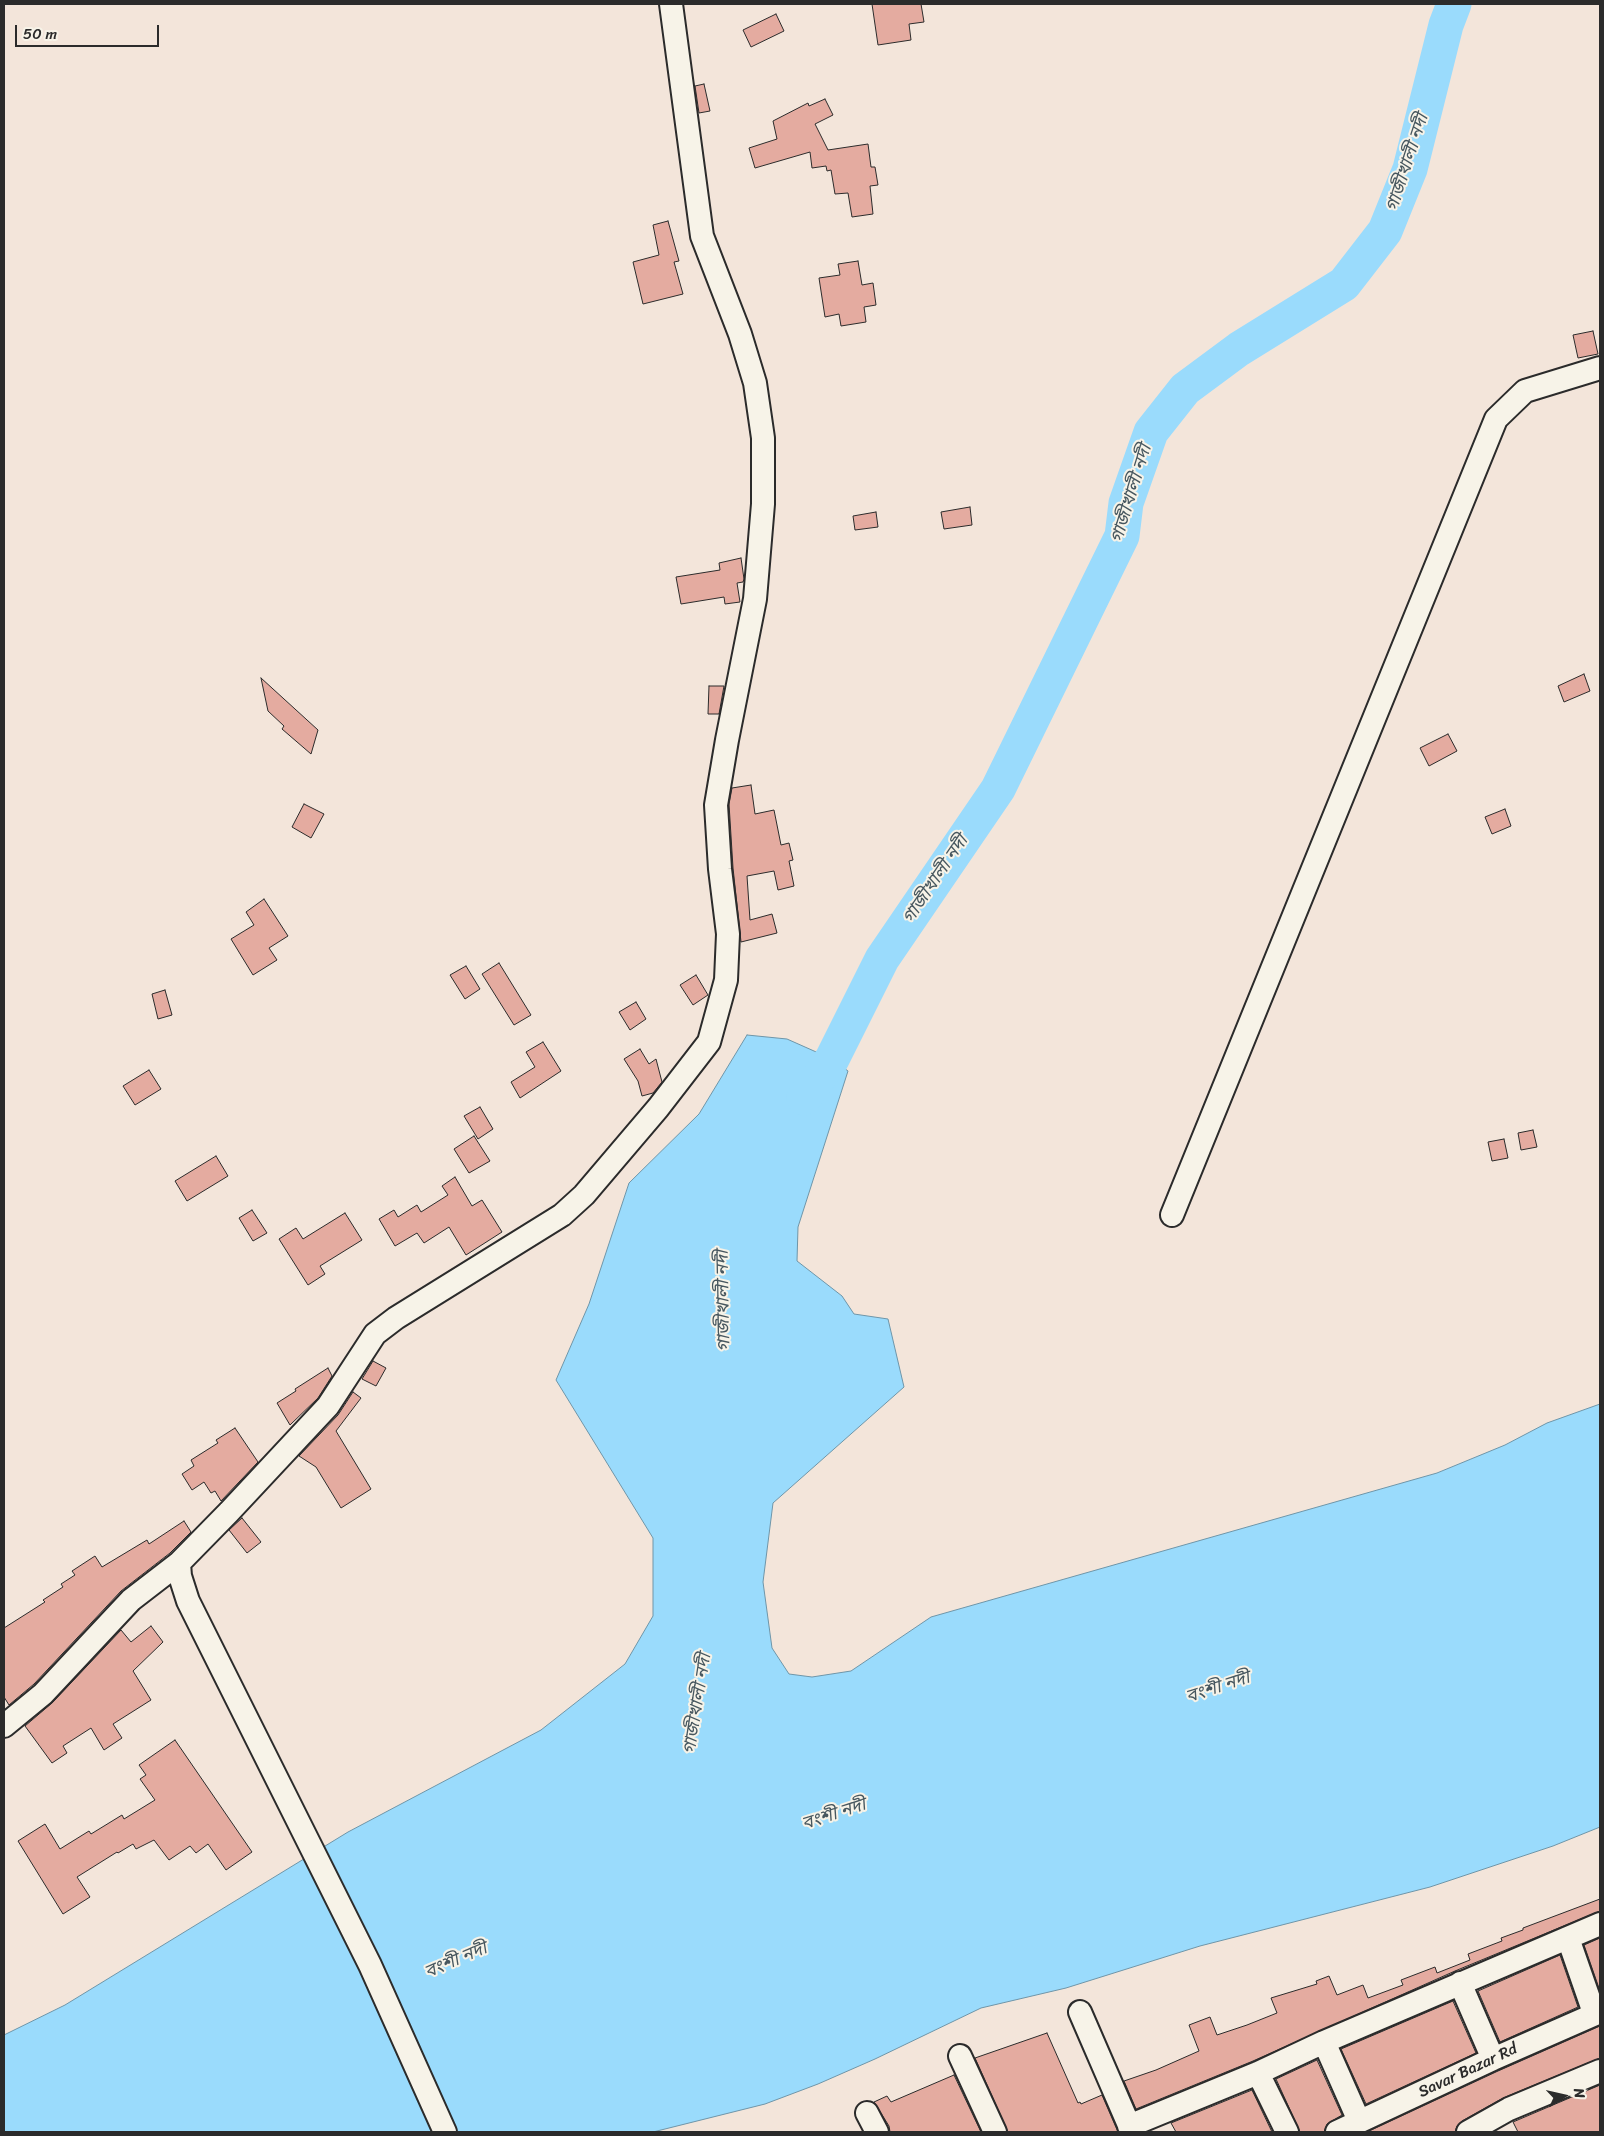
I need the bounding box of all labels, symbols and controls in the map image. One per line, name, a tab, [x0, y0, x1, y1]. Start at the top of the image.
scale bar	[18, 15, 161, 47]
text: 50 m	[23, 21, 57, 47]
water label: গাজীখালী নদী	[1382, 111, 1434, 215]
water label: গাজীখালী নদী	[1107, 442, 1157, 546]
water label: গাজীখালী নদী	[899, 832, 973, 928]
water label: গাজীখালী নদী	[712, 1250, 736, 1352]
water label: গাজীখালী নদী	[679, 1652, 717, 1756]
water label: বংশী নদী	[1183, 1668, 1253, 1708]
water label: বংশী নদী	[799, 1795, 869, 1835]
water label: বংশী নদী	[421, 1938, 491, 1984]
street label: Savar Bazar Rd	[1416, 2040, 1520, 2102]
north arrow	[1539, 2071, 1589, 2121]
text: N	[1566, 2086, 1592, 2100]

